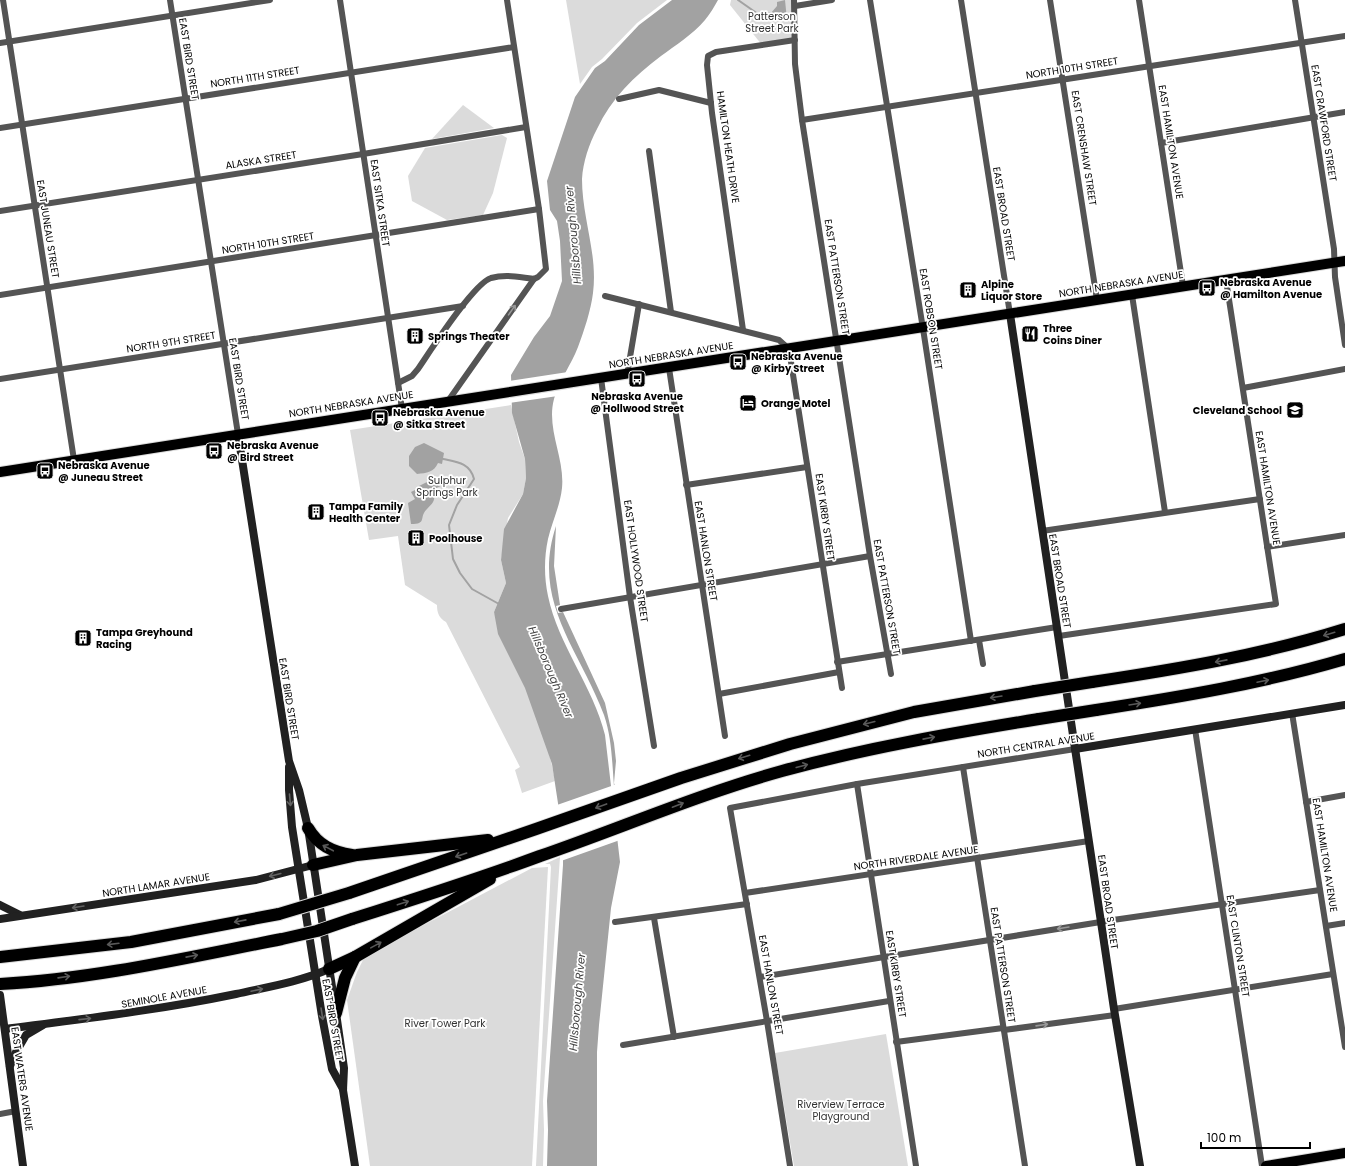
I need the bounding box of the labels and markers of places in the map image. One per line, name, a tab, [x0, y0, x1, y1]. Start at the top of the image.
place label: Nebraska Avenue @ Hamilton Avenue	[1220, 275, 1322, 302]
place label: Alpine Liquor Store	[981, 277, 1042, 304]
bus stop icon: Nebraska Avenue @ Hamilton Avenue	[1197, 278, 1217, 298]
building icon: Alpine Liquor Store	[958, 280, 978, 300]
place label: Three Coins Diner	[1043, 321, 1103, 348]
restaurant icon: Three Coins Diner	[1020, 324, 1040, 344]
building icon: Springs Theater	[405, 326, 425, 346]
place label: Springs Theater	[428, 329, 510, 344]
place label: Nebraska Avenue @ Kirby Street	[751, 349, 843, 376]
bus stop icon: Nebraska Avenue @ Kirby Street	[728, 352, 748, 372]
bus stop icon: Nebraska Avenue @ Hollwood Street	[627, 369, 647, 389]
place label: Nebraska Avenue @ Hollwood Street	[590, 389, 684, 416]
hotel icon: Orange Motel	[738, 393, 758, 413]
place label: Orange Motel	[761, 396, 831, 411]
school or university icon: Cleveland School	[1285, 400, 1305, 420]
place label: Cleveland School	[1193, 403, 1282, 418]
place label: Nebraska Avenue @ Sitka Street	[393, 405, 485, 432]
bus stop icon: Nebraska Avenue @ Sitka Street	[370, 408, 390, 428]
place label: Nebraska Avenue @ Bird Street	[227, 438, 319, 465]
bus stop icon: Nebraska Avenue @ Bird Street	[204, 441, 224, 461]
place label: Nebraska Avenue @ Juneau Street	[58, 458, 150, 485]
bus stop icon: Nebraska Avenue @ Juneau Street	[35, 461, 55, 481]
place label: Tampa Family Health Center	[329, 499, 404, 526]
building icon: Tampa Family Health Center	[306, 502, 326, 522]
building icon: Poolhouse	[406, 528, 426, 548]
place label: Poolhouse	[429, 531, 483, 546]
place label: Tampa Greyhound Racing	[96, 625, 193, 652]
building icon: Tampa Greyhound Racing	[73, 628, 93, 648]

